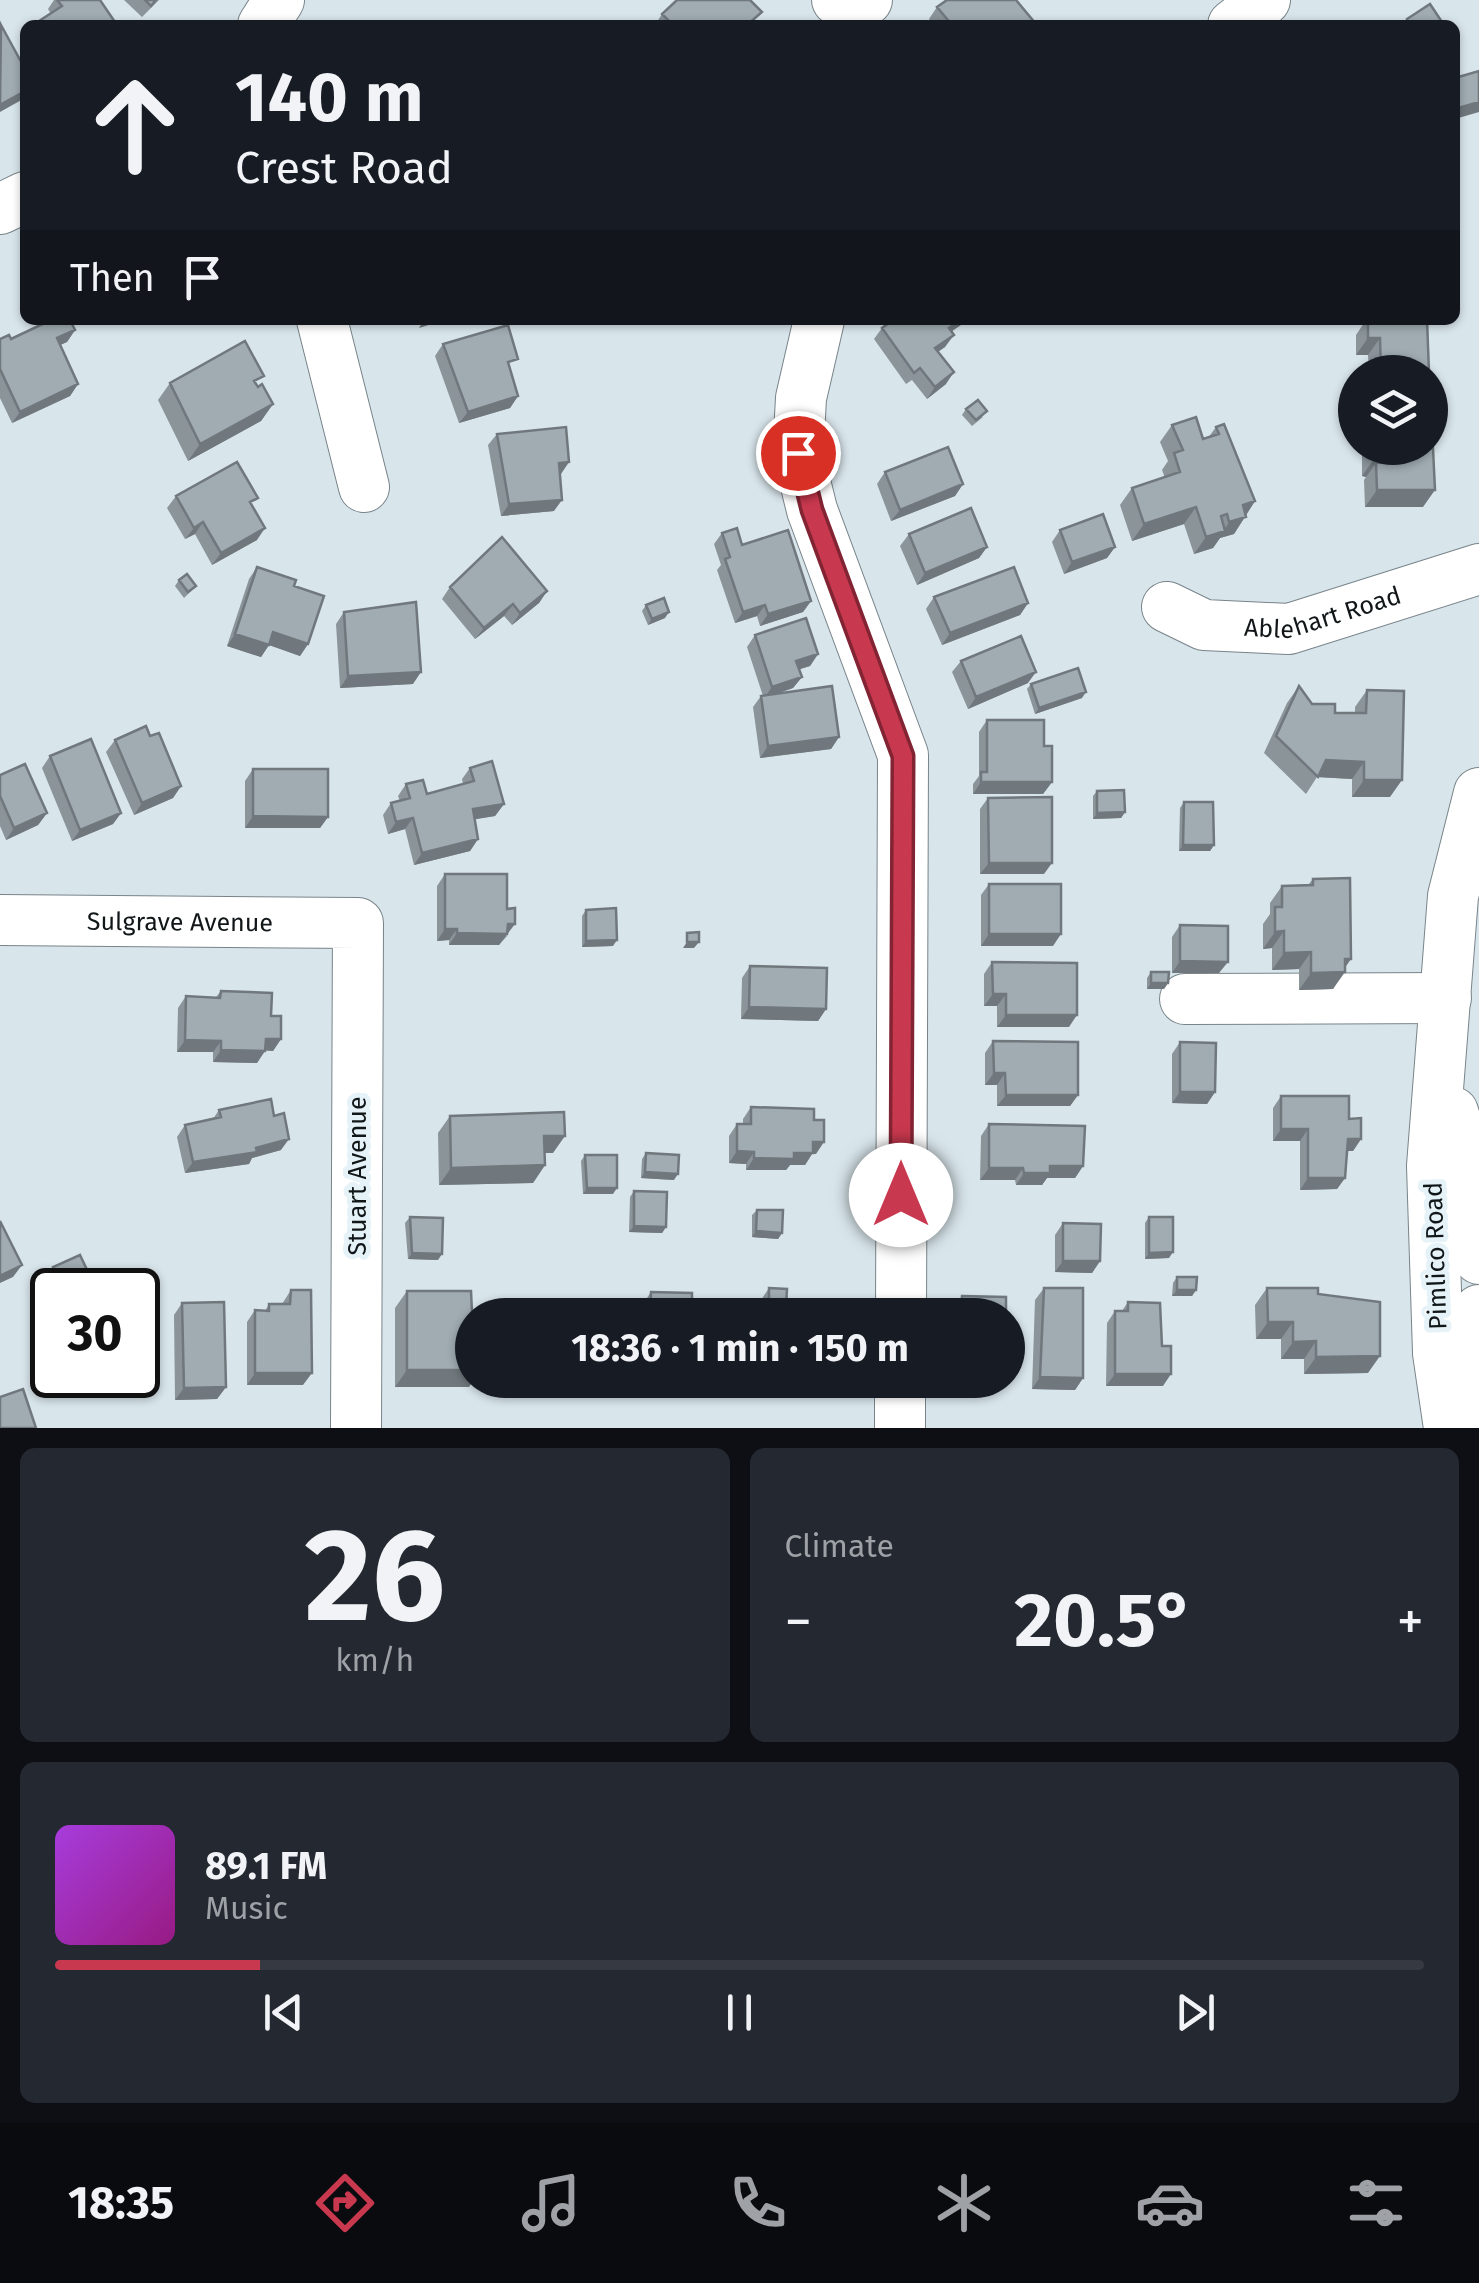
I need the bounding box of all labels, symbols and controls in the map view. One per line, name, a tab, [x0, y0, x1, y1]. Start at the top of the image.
text: 140 m	[235, 56, 424, 140]
icon: ahead	[70, 60, 200, 190]
text: Crest Road	[235, 141, 453, 195]
icon: arrive	[175, 250, 230, 305]
text: Then	[70, 255, 155, 301]
map controls	[1338, 355, 1448, 465]
button: layers	[1338, 355, 1448, 465]
pin	[756, 411, 841, 496]
icon: arrive	[771, 426, 826, 481]
street label: Ablehart Road	[1243, 581, 1405, 645]
street label: Sulgrave Avenue	[87, 907, 273, 938]
street label: Stuart Avenue	[343, 1096, 373, 1256]
position arrow	[849, 1143, 953, 1247]
street label: Pimlico Road	[1418, 1182, 1454, 1330]
speed limit sign: 30	[30, 1268, 160, 1398]
text: 18:36 · 1 min · 150 m	[571, 1325, 909, 1371]
text: 26	[304, 1498, 445, 1654]
text: Climate	[785, 1527, 894, 1565]
text: 20.5°	[1014, 1576, 1194, 1666]
text: −	[785, 1589, 812, 1655]
text: +	[1397, 1589, 1424, 1655]
text: km/h	[335, 1641, 414, 1679]
text: 89.1 FM	[205, 1843, 327, 1889]
text: Music	[205, 1889, 288, 1927]
icon: previous	[256, 1985, 311, 2040]
icon: pause	[712, 1985, 767, 2040]
icon: next	[1168, 1985, 1223, 2040]
icon: directions	[310, 2168, 380, 2238]
icon: music	[516, 2168, 586, 2238]
icon: phone	[723, 2168, 793, 2238]
icon: climate	[929, 2168, 999, 2238]
icon: car	[1135, 2168, 1205, 2238]
icon: filters	[1341, 2168, 1411, 2238]
text: 18:35	[68, 2176, 174, 2230]

